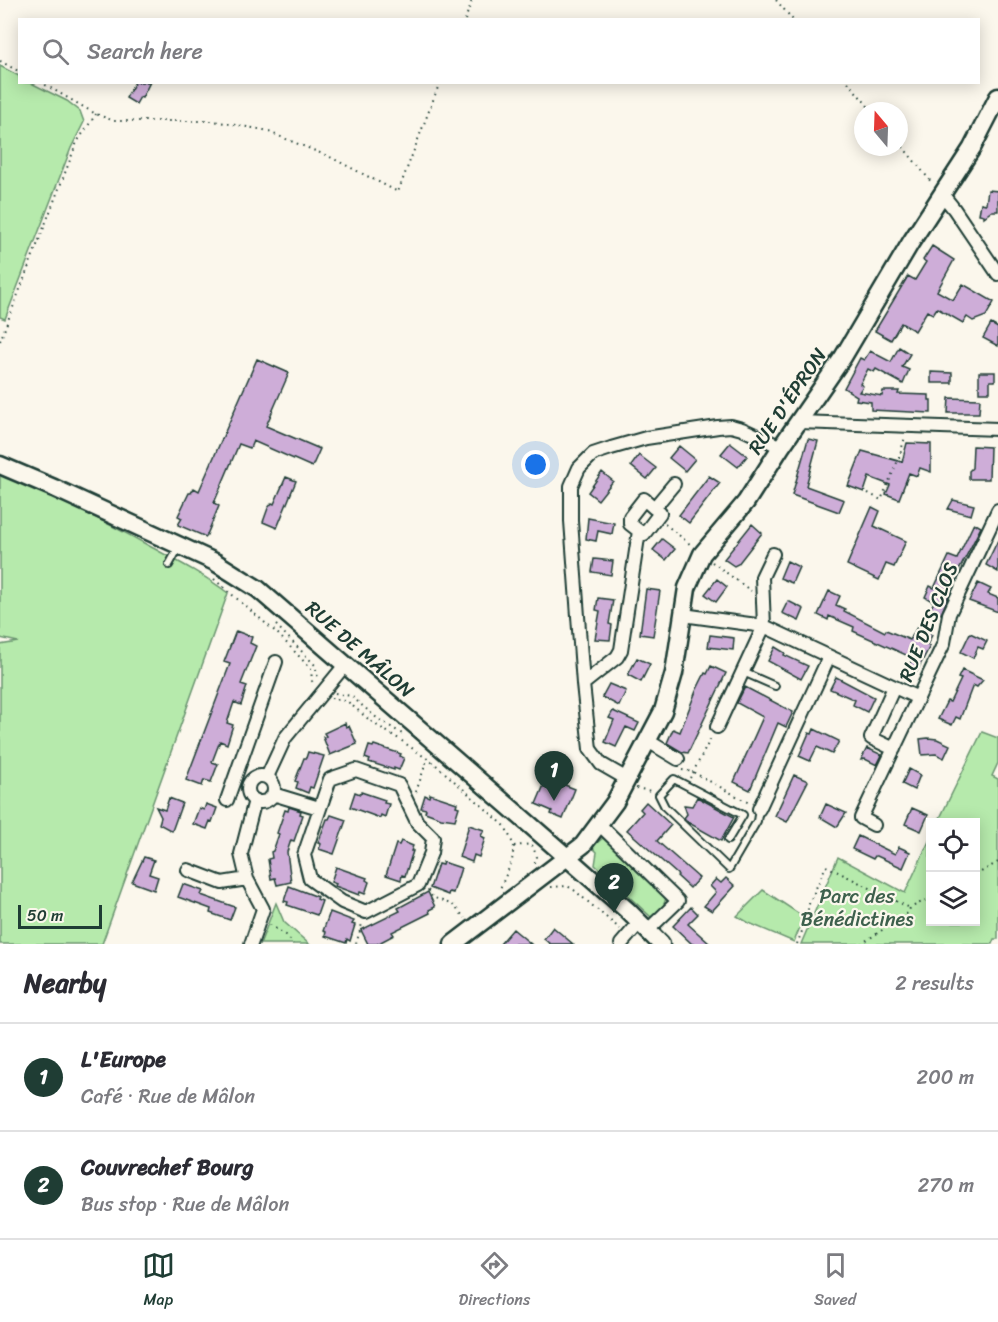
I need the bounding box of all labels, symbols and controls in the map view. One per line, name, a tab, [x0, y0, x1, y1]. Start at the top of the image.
search box	[18, 18, 980, 84]
text: Search here	[87, 32, 203, 71]
icon: search	[39, 35, 72, 68]
north arrow	[854, 102, 908, 156]
street label: RUE D'ÉPRON	[739, 341, 836, 462]
your location	[521, 450, 550, 479]
street label: RUE DES CLOS	[889, 557, 968, 687]
street label: RUE DE MÂLON	[297, 592, 422, 707]
pin: 1	[534, 752, 574, 801]
map controls	[926, 818, 980, 926]
button: locate	[926, 818, 980, 872]
pin: 2	[594, 864, 634, 913]
button: layers	[926, 872, 980, 926]
park label: Parc des Bénédictines	[801, 879, 914, 937]
text: 50 m	[27, 901, 63, 930]
scale bar	[18, 902, 102, 930]
text: Nearby	[24, 960, 106, 1006]
text: 2 results	[895, 966, 974, 1001]
text: L'Europe	[81, 1040, 166, 1079]
text: 1	[39, 1060, 48, 1095]
text: 200 m	[917, 1060, 974, 1095]
text: Café · Rue de Mâlon	[81, 1079, 255, 1114]
text: Couvrechef Bourg	[81, 1148, 254, 1187]
text: 2	[38, 1168, 49, 1203]
text: 270 m	[918, 1168, 974, 1203]
text: Bus stop · Rue de Mâlon	[81, 1187, 289, 1222]
tab: Map	[142, 1249, 175, 1314]
tab: Directions	[459, 1249, 530, 1314]
tab: Saved	[814, 1249, 856, 1314]

